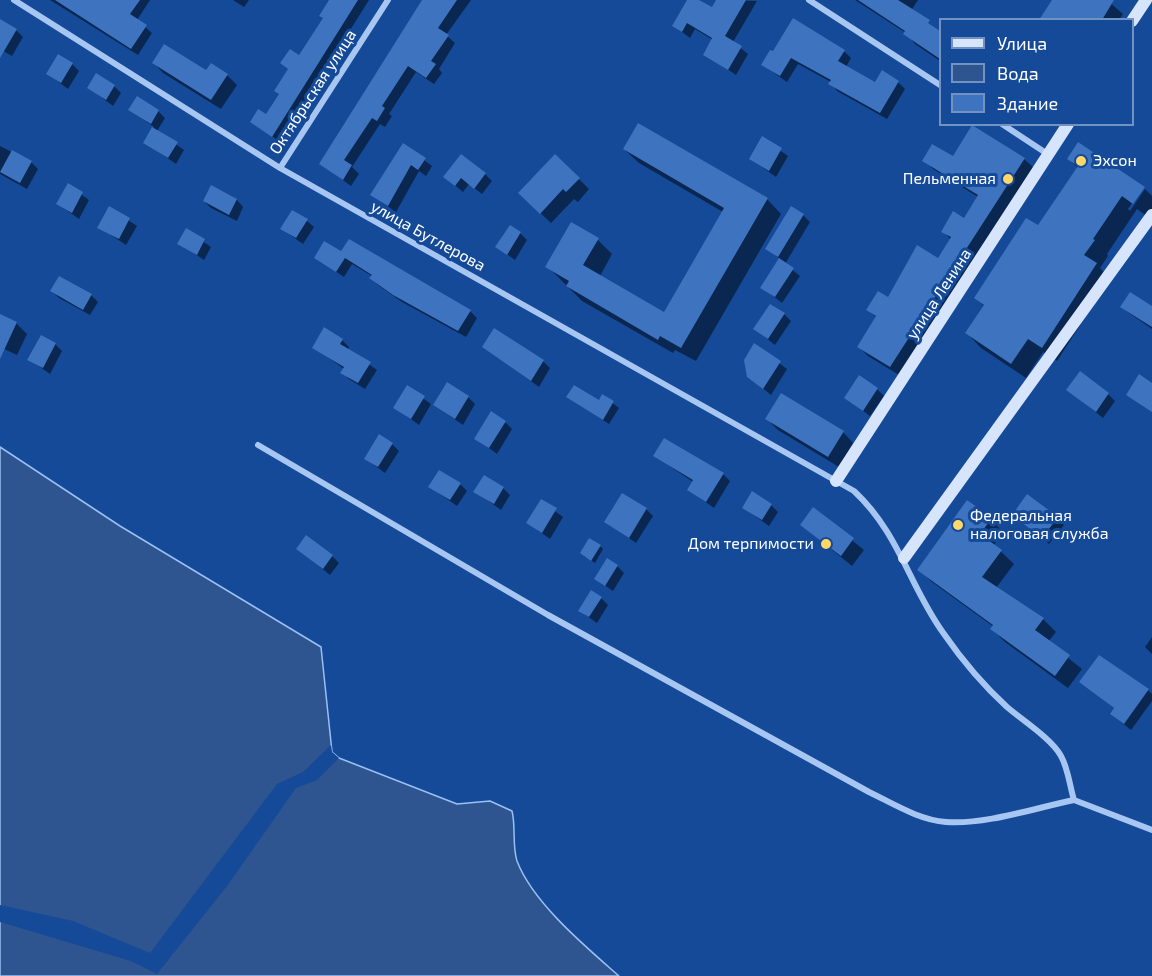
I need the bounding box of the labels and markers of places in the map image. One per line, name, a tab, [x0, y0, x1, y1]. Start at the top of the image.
place label: Эхсон	[1093, 151, 1137, 171]
marker: Эхсон	[1074, 154, 1088, 168]
place label: Пельменная	[903, 169, 996, 189]
marker: Пельменная	[1001, 172, 1015, 186]
place label: Федеральная налоговая служба	[970, 506, 1109, 544]
marker: Федеральная налоговая служба	[951, 518, 965, 532]
place label: Дом терпимости	[688, 534, 814, 554]
marker: Дом терпимости	[819, 537, 833, 551]

